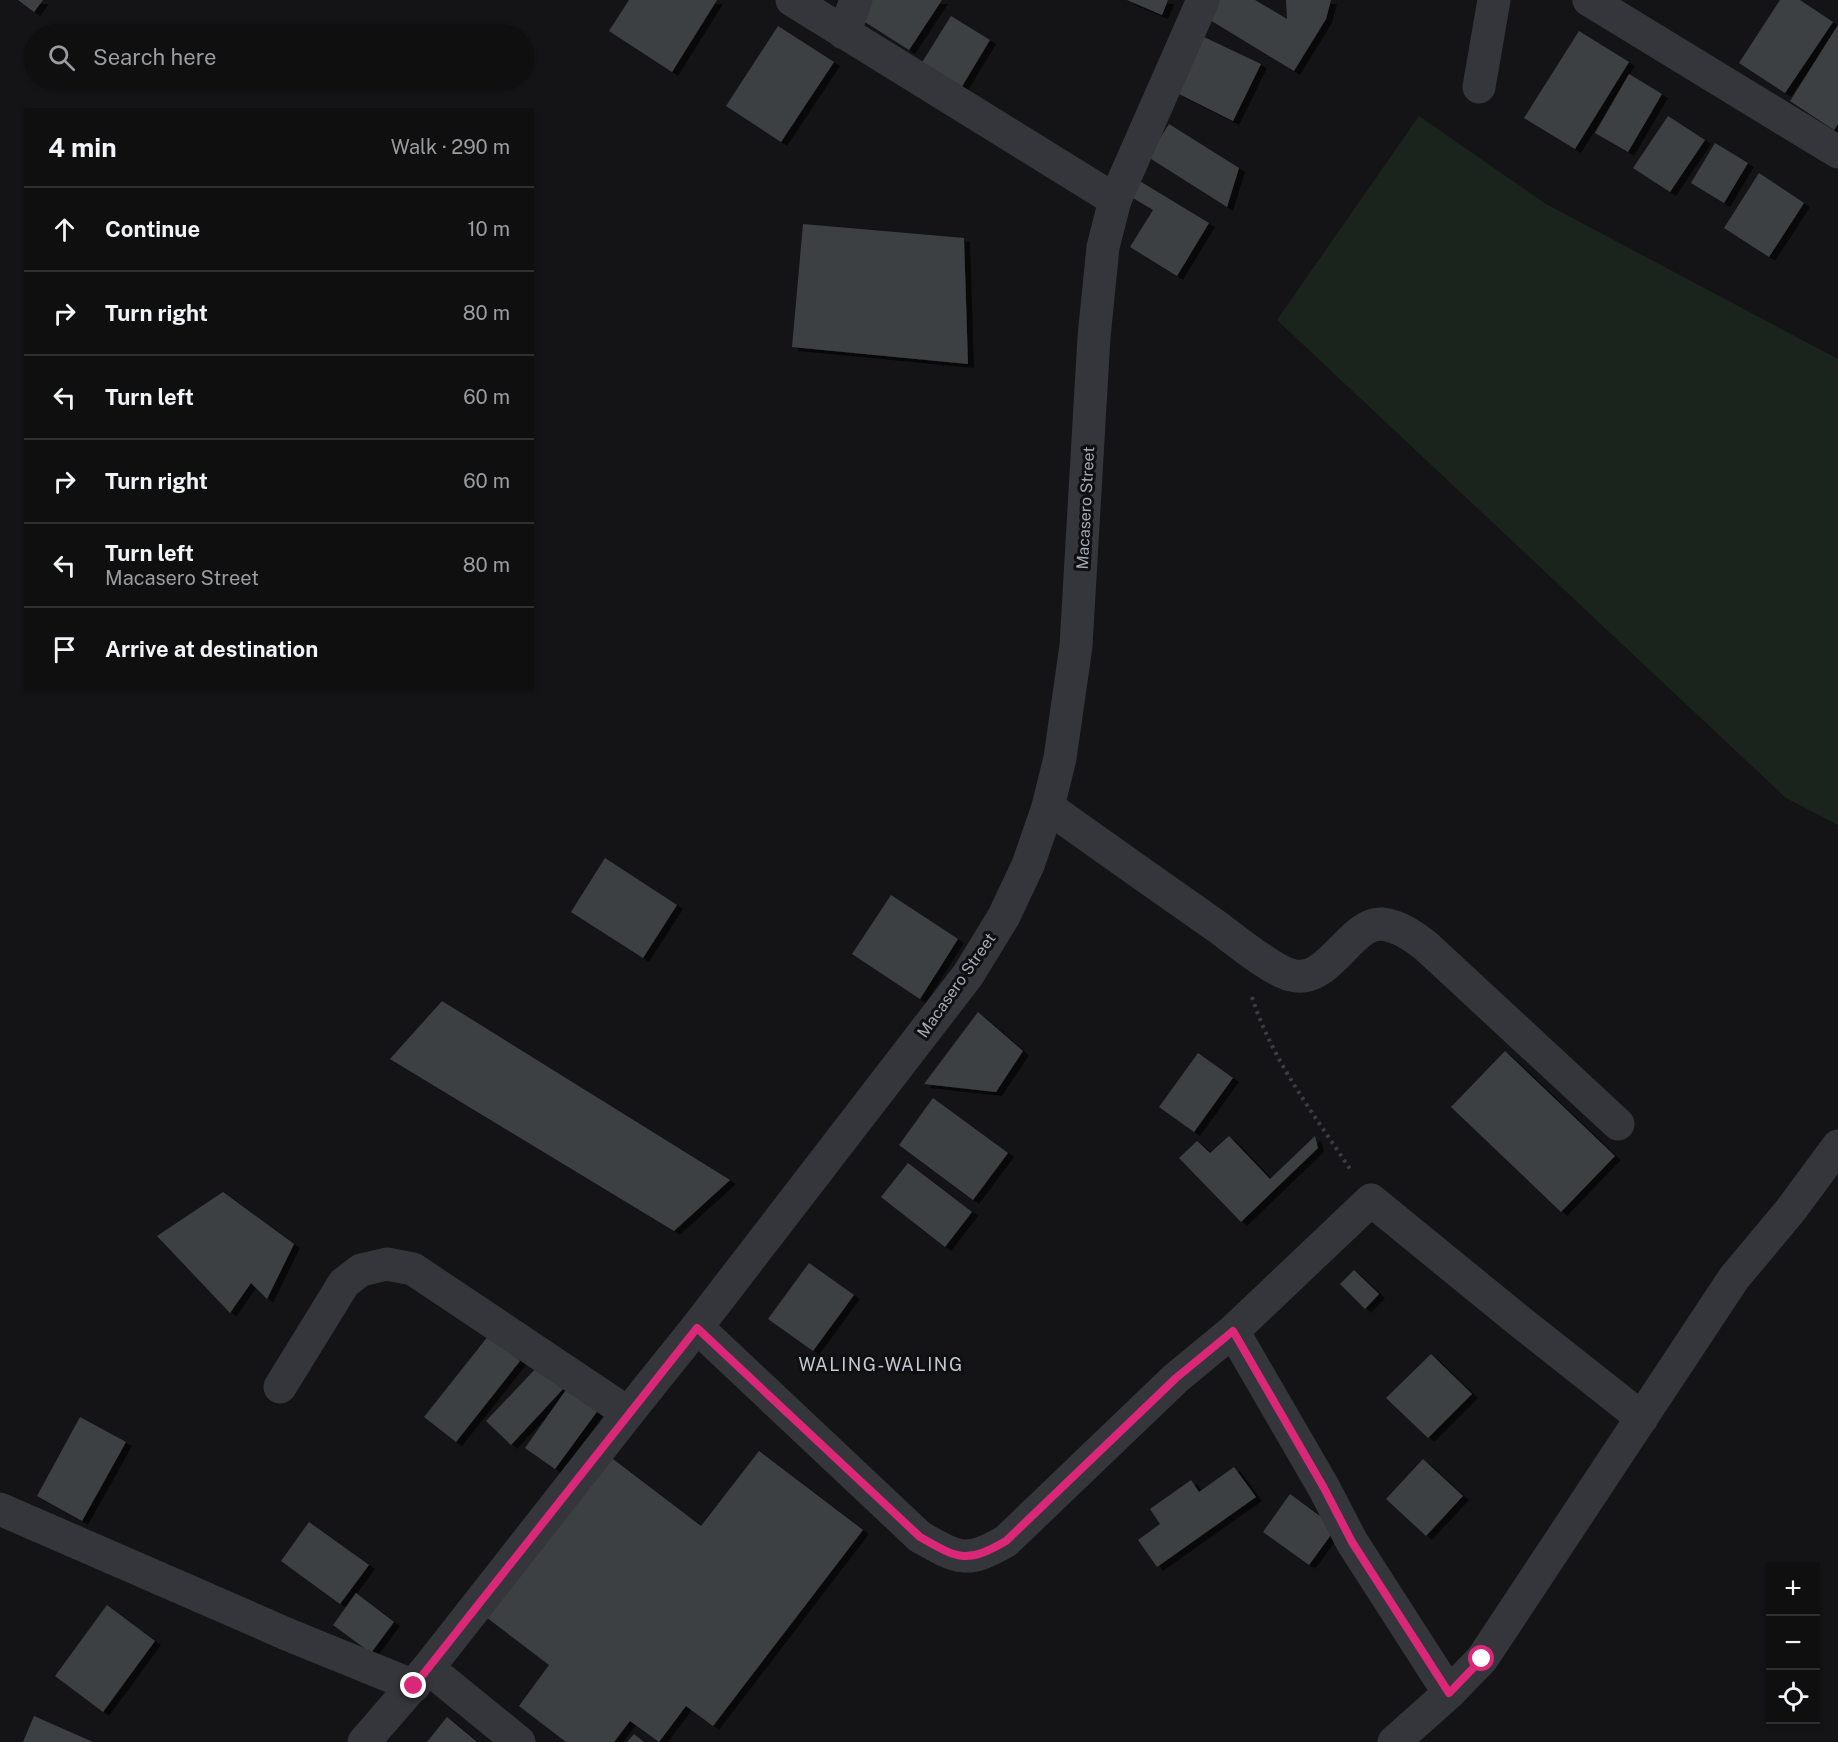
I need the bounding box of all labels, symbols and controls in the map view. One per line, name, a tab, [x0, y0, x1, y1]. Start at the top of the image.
search box	[24, 24, 534, 90]
icon: search	[45, 41, 78, 74]
text: Search here	[93, 44, 217, 70]
text: 4 min	[48, 132, 117, 163]
text: Walk · 290 m	[391, 135, 510, 159]
icon: ahead	[48, 213, 81, 246]
text: Continue	[105, 216, 200, 242]
text: 10 m	[467, 217, 510, 241]
icon: right	[48, 297, 81, 330]
text: Turn right	[105, 300, 208, 326]
text: 80 m	[463, 301, 510, 325]
icon: left	[48, 381, 81, 414]
text: Turn left	[105, 384, 194, 410]
text: 60 m	[463, 385, 510, 409]
street label: Macasero Street	[1073, 446, 1098, 570]
icon: right	[48, 465, 81, 498]
text: Turn right	[105, 468, 208, 494]
text: 60 m	[463, 469, 510, 493]
text: Turn left	[105, 540, 194, 566]
icon: left	[48, 549, 81, 582]
text: 80 m	[463, 553, 510, 577]
text: Macasero Street	[105, 566, 259, 590]
icon: arrive	[48, 633, 81, 666]
text: Arrive at destination	[105, 636, 318, 662]
street label: Macasero Street	[913, 929, 1000, 1041]
district label: WALING-WALING	[798, 1354, 964, 1375]
map controls	[1766, 1562, 1820, 1724]
button: +	[1766, 1562, 1820, 1616]
button: −	[1766, 1616, 1820, 1670]
route start	[1468, 1645, 1494, 1671]
button: locate	[1766, 1670, 1820, 1724]
route end	[400, 1672, 426, 1698]

